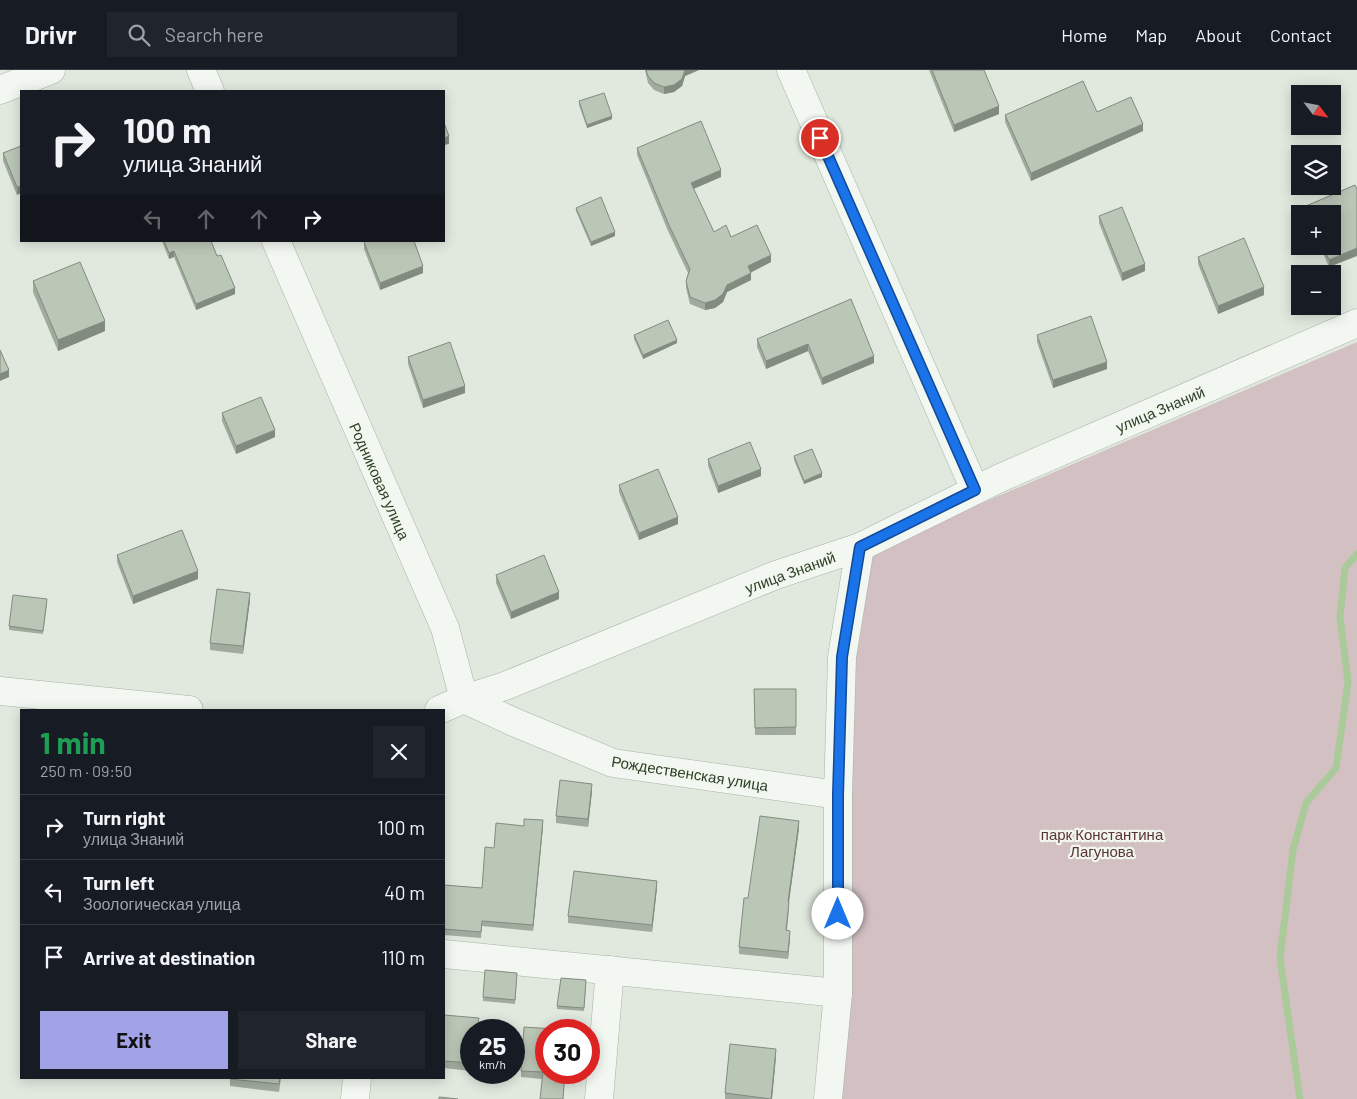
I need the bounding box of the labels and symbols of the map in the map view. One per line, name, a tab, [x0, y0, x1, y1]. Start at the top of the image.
north arrow	[1291, 85, 1341, 135]
pin	[799, 117, 841, 159]
street label: улица Знаний	[1113, 382, 1207, 436]
street label: Родниковая улица	[346, 420, 414, 543]
street label: улица Знаний	[742, 547, 838, 597]
street label: Рождественская улица	[610, 752, 770, 794]
park label: парк Константина Лагунова	[1041, 825, 1164, 860]
position arrow	[811, 887, 863, 939]
speed limit sign: 30	[535, 1019, 600, 1084]

